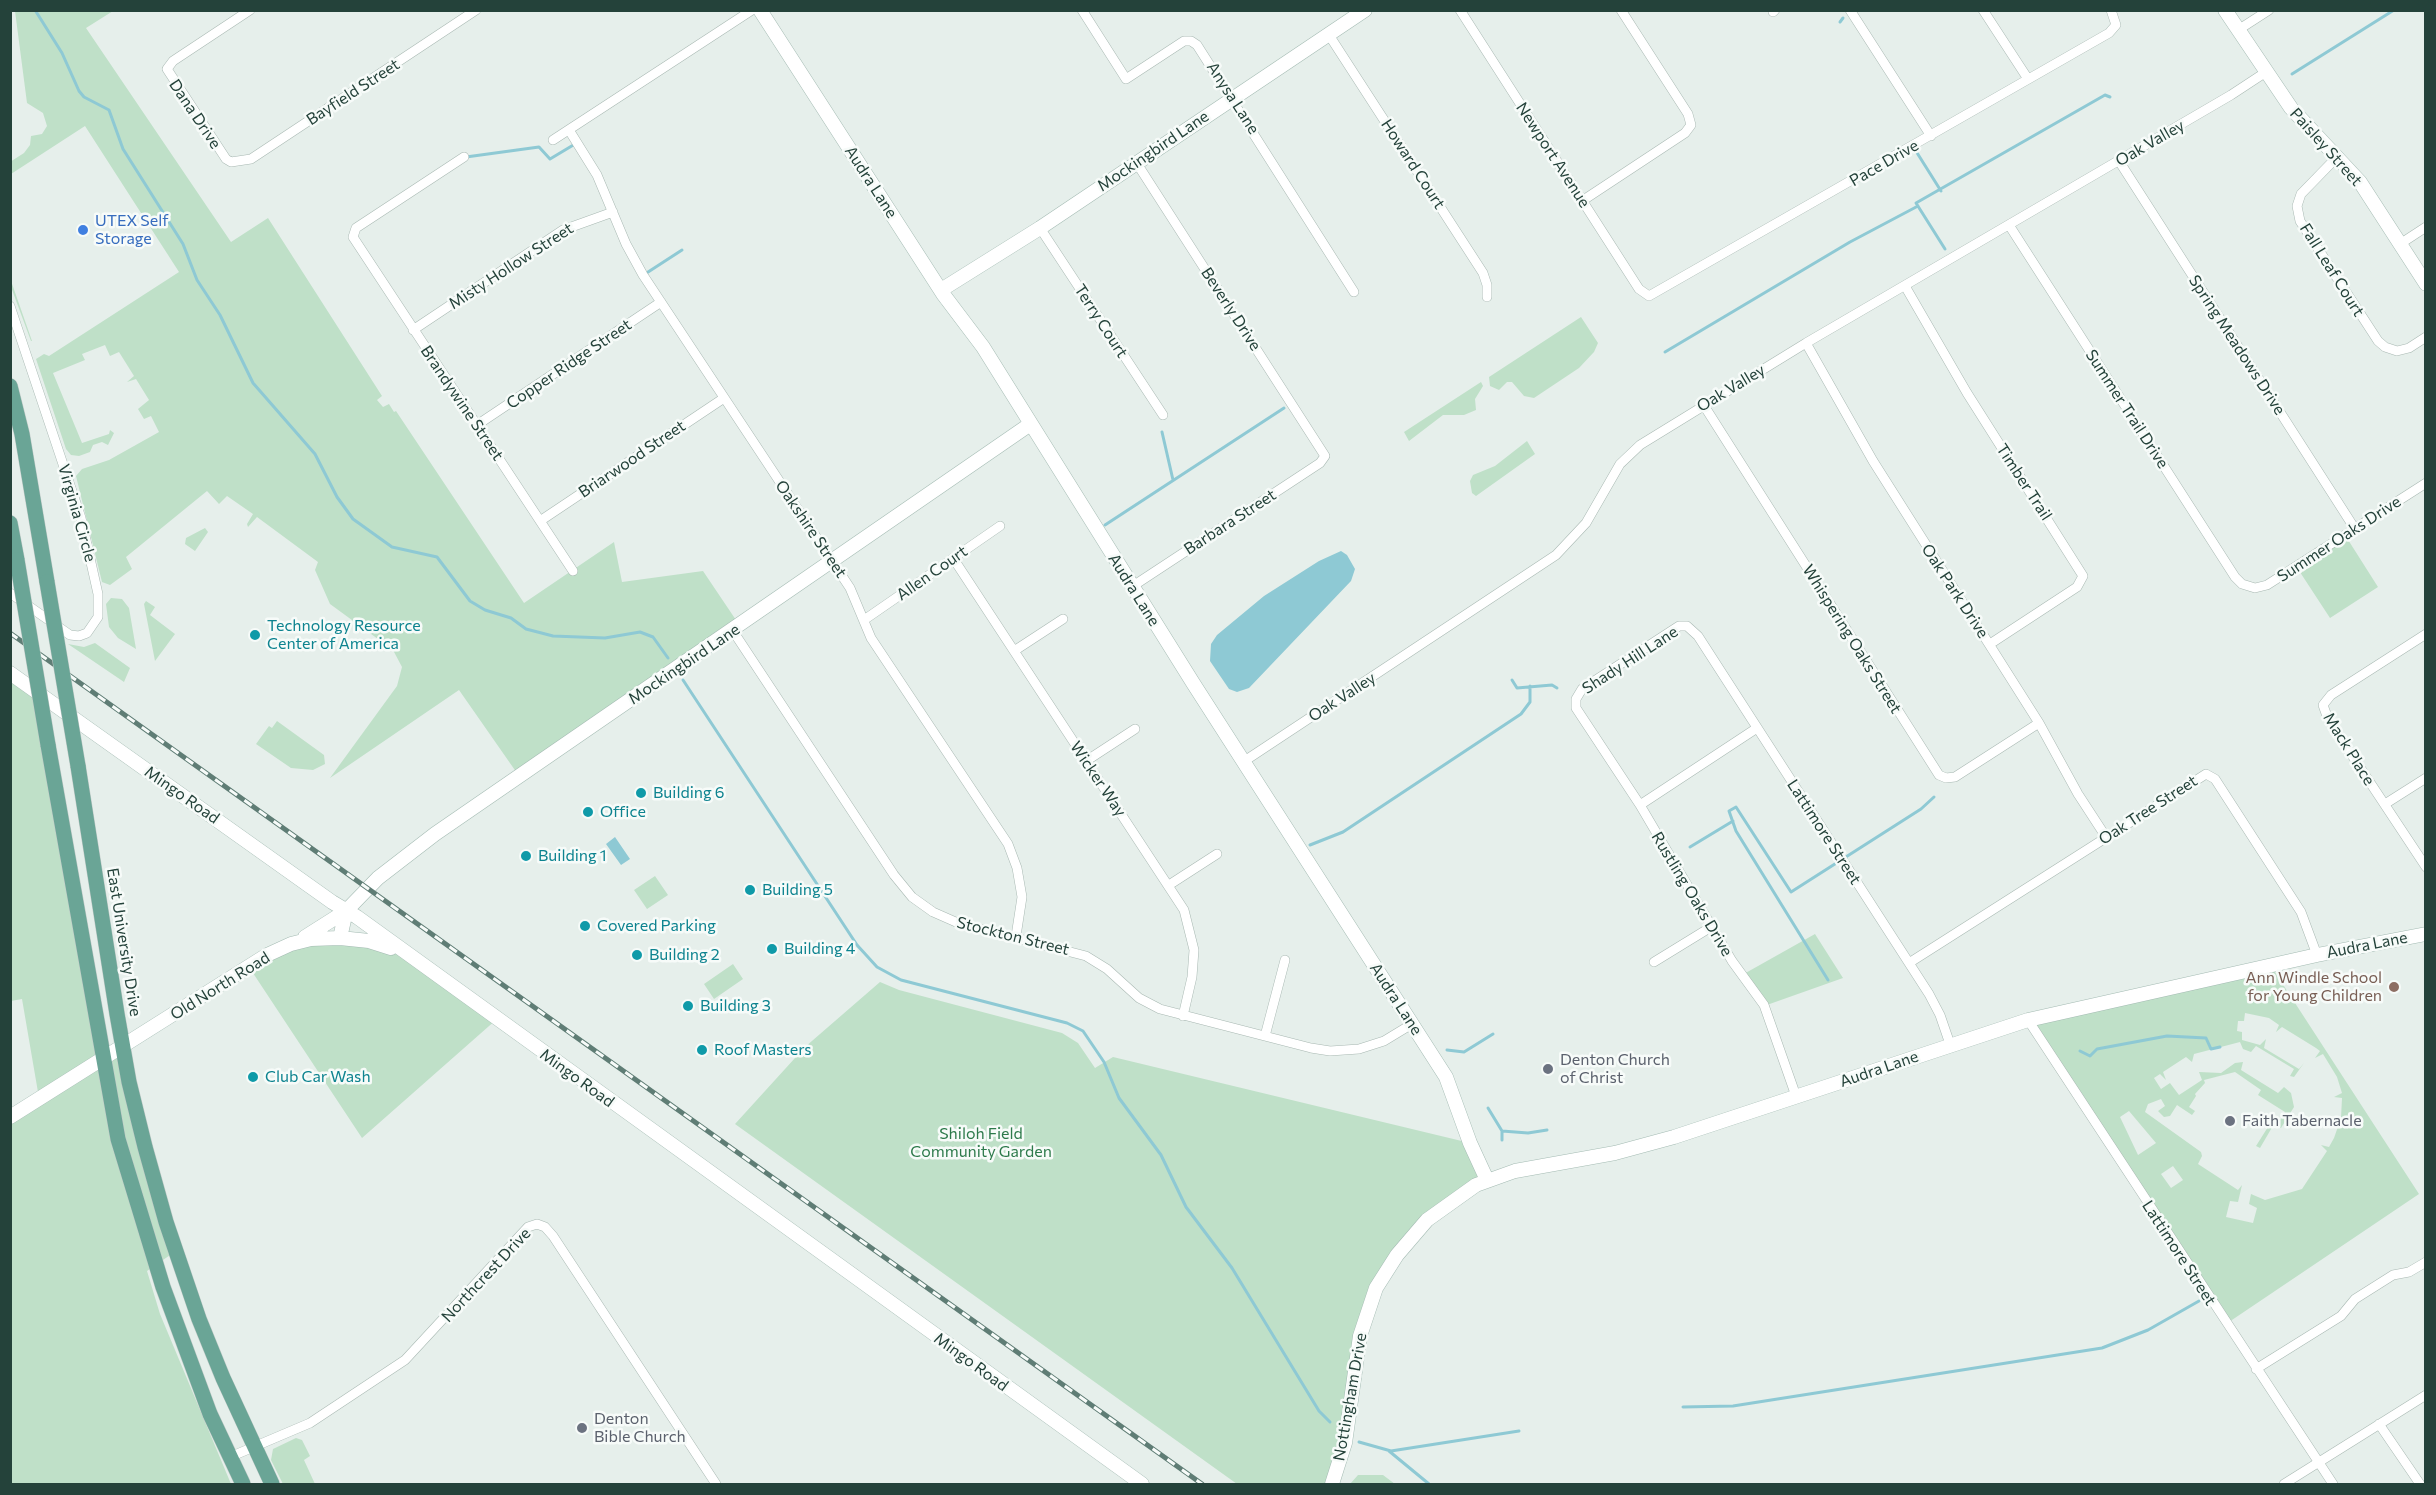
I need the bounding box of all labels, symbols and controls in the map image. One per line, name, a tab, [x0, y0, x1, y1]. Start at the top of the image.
street label: Bayfield Street	[303, 55, 403, 129]
street label: Anysa Lane	[1203, 58, 1263, 138]
street label: Dana Drive	[165, 76, 225, 152]
street label: Newport Avenue	[1512, 99, 1594, 211]
street label: Paisley Street	[2286, 104, 2366, 190]
street label: Mockingbird Lane	[1094, 107, 1212, 195]
street label: Howard Court	[1377, 116, 1449, 212]
street label: Oak Valley	[2112, 116, 2188, 170]
street label: Pace Drive	[1846, 136, 1922, 190]
street label: Audra Lane	[841, 142, 901, 222]
place label: UTEX Self Storage	[95, 211, 169, 249]
street label: Misty Hollow Street	[445, 219, 577, 313]
street label: Fall Leaf Court	[2296, 220, 2368, 320]
marker: UTEX Self Storage	[76, 223, 90, 237]
street label: Beverly Drive	[1197, 264, 1265, 354]
street label: Spring Meadows Drive	[2185, 272, 2289, 418]
street label: Terry Court	[1070, 281, 1132, 361]
street label: Copper Ridge Street	[503, 315, 635, 413]
street label: Brandywine Street	[416, 342, 508, 464]
street label: Summer Trail Drive	[2081, 346, 2173, 472]
street label: Oak Valley	[1693, 360, 1769, 416]
street label: Briarwood Street	[575, 416, 689, 502]
street label: Timber Trail	[1992, 440, 2056, 524]
street label: Virginia Circle	[54, 462, 100, 564]
street label: Oakshire Street	[771, 477, 851, 581]
street label: Barbara Street	[1180, 485, 1280, 559]
street label: Summer Oaks Drive	[2274, 492, 2404, 586]
street label: Oak Park Drive	[1917, 540, 1993, 642]
street label: Allen Court	[893, 542, 971, 604]
street label: Audra Lane	[1104, 550, 1164, 630]
street label: Whispering Oaks Street	[1798, 561, 1906, 717]
place label: Technology Resource Center of America	[267, 616, 421, 654]
street label: Mockingbird Lane	[625, 620, 743, 708]
street label: Shady Hill Lane	[1579, 622, 1681, 698]
marker: Technology Resource Center of America	[248, 628, 262, 642]
street label: Oak Valley	[1305, 668, 1379, 726]
street label: Mack Place	[2319, 709, 2379, 789]
street label: Wicker Way	[1066, 738, 1130, 820]
street label: Mingo Road	[141, 762, 223, 828]
street label: Oak Tree Street	[2095, 771, 2201, 849]
street label: Lattimore Street	[1783, 776, 1865, 888]
place label: Building 6	[653, 783, 724, 803]
marker: Building 6	[634, 786, 648, 800]
place label: Office	[600, 802, 646, 822]
marker: Office	[581, 805, 595, 819]
street label: Rustling Oaks Drive	[1647, 828, 1737, 960]
place label: Building 1	[538, 846, 607, 866]
marker: Building 1	[519, 849, 533, 863]
street label: East University Drive	[103, 866, 145, 1018]
place label: Building 5	[762, 880, 833, 900]
marker: Building 5	[743, 883, 757, 897]
street label: Stockton Street	[955, 913, 1071, 959]
place label: Covered Parking	[597, 916, 716, 936]
marker: Covered Parking	[578, 919, 592, 933]
street label: Audra Lane	[2325, 928, 2409, 962]
place label: Building 4	[784, 939, 855, 959]
marker: Building 4	[765, 942, 779, 956]
place label: Building 2	[649, 945, 720, 965]
street label: Old North Road	[167, 948, 273, 1024]
marker: Building 2	[630, 948, 644, 962]
street label: Audra Lane	[1366, 959, 1426, 1039]
place label: Ann Windle School for Young Children	[2246, 968, 2382, 1006]
marker: Ann Windle School for Young Children	[2387, 980, 2401, 994]
place label: Building 3	[700, 996, 771, 1016]
marker: Building 3	[681, 999, 695, 1013]
place label: Roof Masters	[714, 1040, 812, 1060]
marker: Roof Masters	[695, 1043, 709, 1057]
street label: Mingo Road	[536, 1045, 618, 1111]
street label: Audra Lane	[1837, 1047, 1921, 1091]
place label: Denton Church of Christ	[1560, 1050, 1670, 1088]
marker: Denton Church of Christ	[1541, 1062, 1555, 1076]
place label: Club Car Wash	[265, 1067, 371, 1087]
marker: Club Car Wash	[246, 1070, 260, 1084]
place label: Faith Tabernacle	[2242, 1111, 2362, 1131]
marker: Faith Tabernacle	[2223, 1114, 2237, 1128]
park label: Shiloh Field Community Garden	[910, 1124, 1052, 1162]
street label: Lattimore Street	[2138, 1197, 2220, 1309]
street label: Northcrest Drive	[437, 1224, 535, 1326]
street label: Mingo Road	[930, 1329, 1012, 1395]
street label: Nottingham Drive	[1329, 1331, 1371, 1463]
place label: Denton Bible Church	[594, 1409, 686, 1447]
marker: Denton Bible Church	[575, 1421, 589, 1435]

